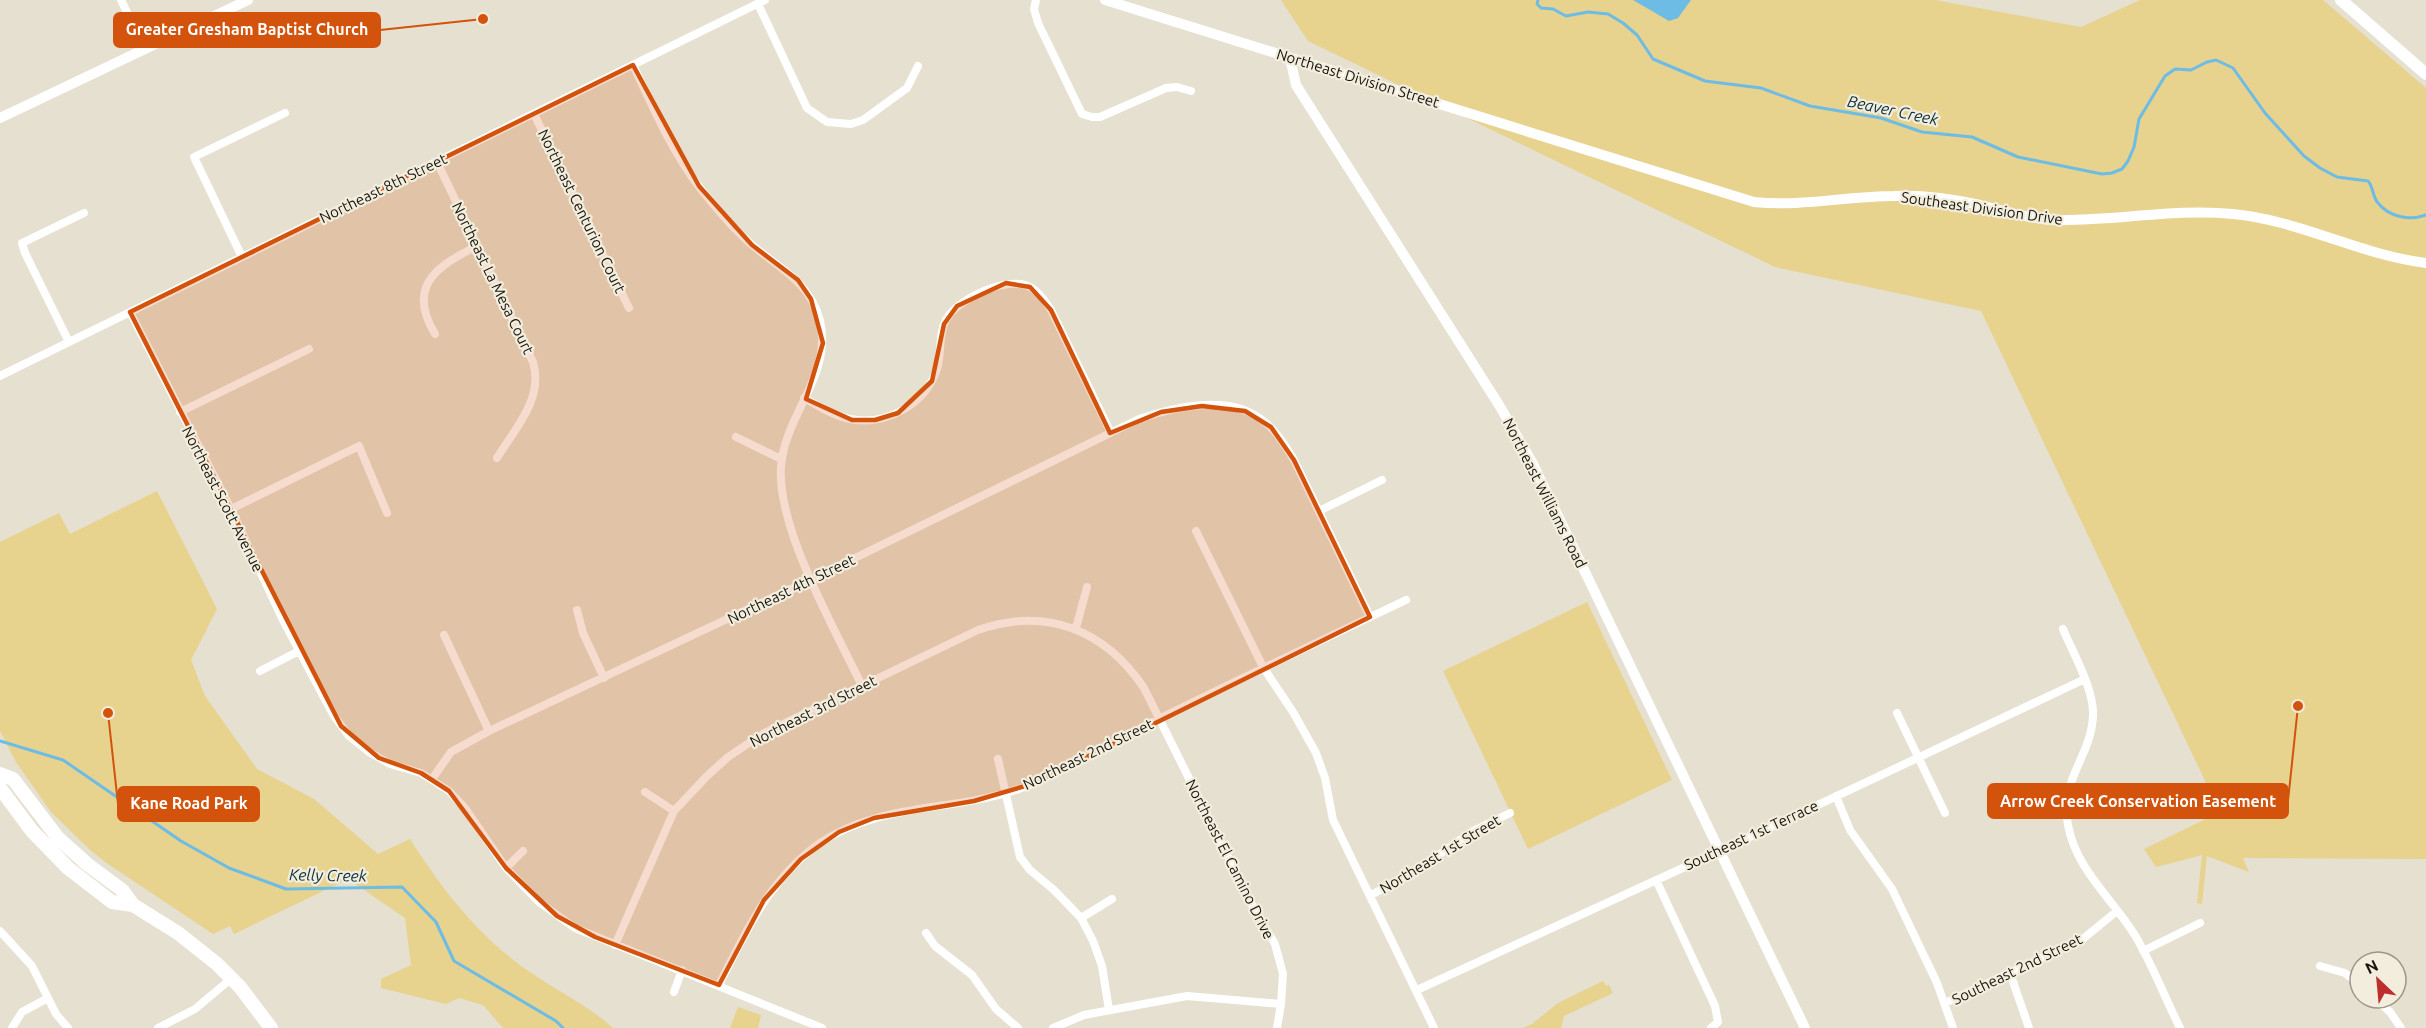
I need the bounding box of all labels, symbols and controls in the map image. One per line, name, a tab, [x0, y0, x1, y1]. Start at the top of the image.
callout: Greater Gresham Baptist Church	[114, 13, 380, 47]
text: Greater Gresham Baptist Church	[126, 20, 368, 38]
street label: Northeast Division Street	[1274, 45, 1442, 111]
water label: Beaver Creek	[1846, 92, 1941, 129]
street label: Northeast Centurion Court	[535, 126, 629, 296]
street label: Northeast 8th Street	[316, 150, 450, 226]
street label: Southeast Division Drive	[1900, 188, 2064, 228]
street label: Northeast La Mesa Court	[449, 199, 537, 357]
street label: Northeast Williams Road	[1500, 415, 1590, 571]
street label: Northeast Scott Avenue	[179, 424, 267, 574]
street label: Northeast 4th Street	[724, 551, 858, 627]
street label: Northeast 3rd Street	[747, 672, 879, 750]
street label: Northeast 2nd Street	[1020, 715, 1156, 793]
street label: Northeast El Camino Drive	[1182, 776, 1278, 942]
callout: Arrow Creek Conservation Easement	[1988, 784, 2288, 818]
callout: Kane Road Park	[118, 787, 259, 821]
text: Arrow Creek Conservation Easement	[2000, 792, 2276, 810]
text: Kane Road Park	[130, 794, 248, 812]
street label: Southeast 1st Terrace	[1681, 796, 1821, 874]
street label: Northeast 1st Street	[1377, 811, 1503, 897]
water label: Kelly Creek	[289, 865, 368, 885]
street label: Southeast 2nd Street	[1949, 930, 2085, 1008]
north arrow	[2348, 950, 2408, 1010]
text: N	[2362, 956, 2381, 977]

